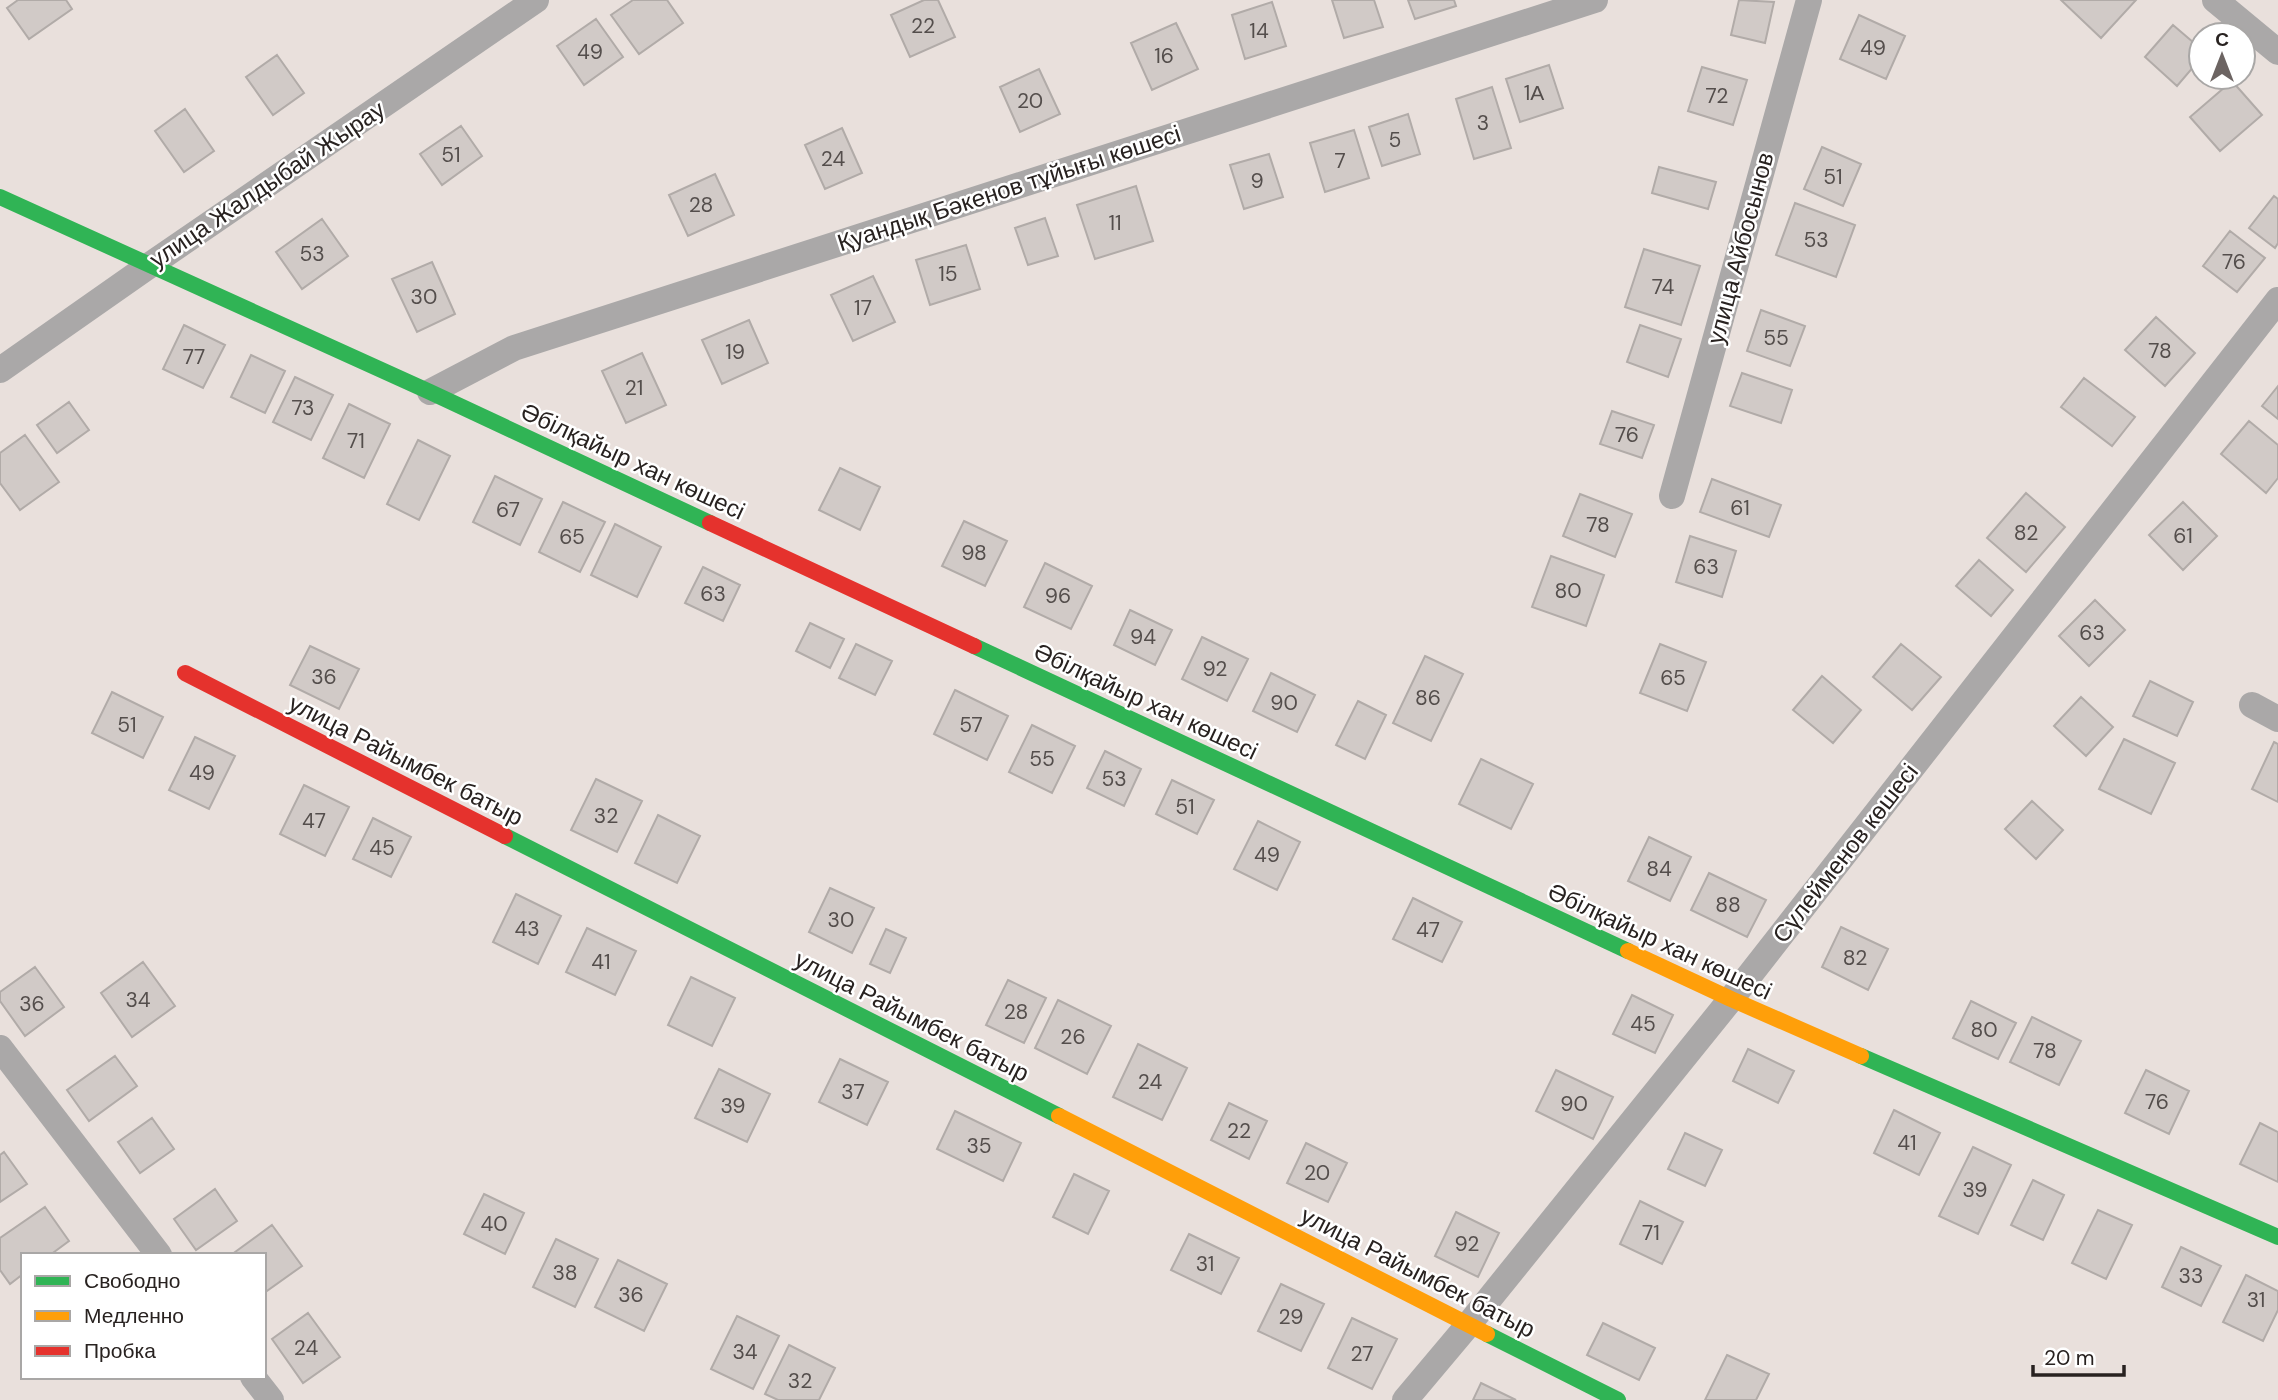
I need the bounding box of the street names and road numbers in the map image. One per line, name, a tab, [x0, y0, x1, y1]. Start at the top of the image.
street label: улица Жалдыбай Жырау	[143, 94, 391, 274]
street label: Қуандық Бәкенов тұйығы көшесі	[833, 118, 1185, 258]
street label: улица Айбосынов	[1699, 149, 1781, 347]
street label: Әбілқайыр хан көшесі	[516, 395, 750, 527]
street label: Әбілқайыр хан көшесі	[1029, 635, 1263, 767]
street label: улица Райымбек батыр	[284, 687, 528, 833]
street label: Сүлейменов көшесі	[1765, 757, 1925, 949]
street label: Әбілқайыр хан көшесі	[1543, 875, 1777, 1007]
street label: улица Райымбек батыр	[790, 943, 1034, 1089]
street label: улица Райымбек батыр	[1296, 1199, 1540, 1345]

